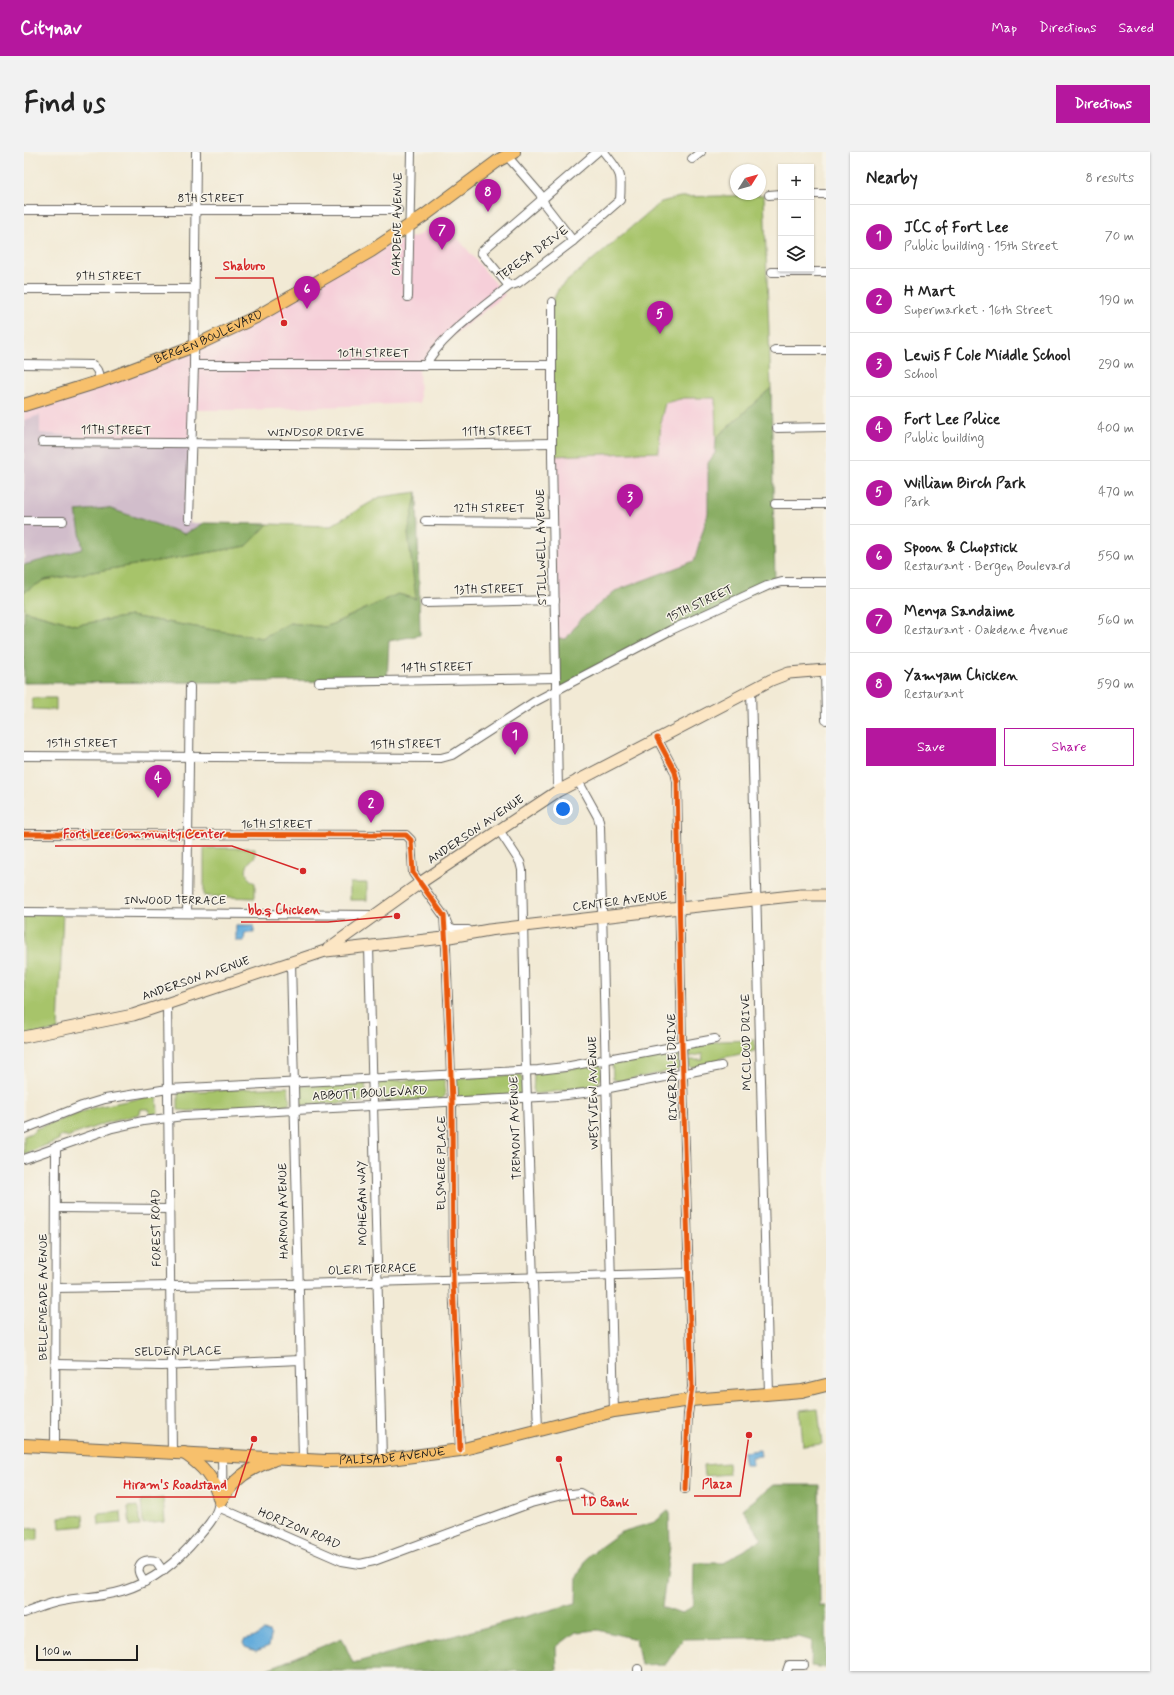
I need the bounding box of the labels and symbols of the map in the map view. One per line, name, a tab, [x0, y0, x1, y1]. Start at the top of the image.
north arrow	[730, 164, 766, 200]
street label: OAKDENE AVENUE	[389, 172, 407, 276]
pin: 8	[475, 179, 501, 212]
street label: 8TH STREET	[178, 191, 244, 207]
pin: 7	[429, 217, 455, 250]
street label: TERESA DRIVE	[494, 222, 572, 285]
callout: Shaburo	[215, 253, 273, 278]
text: Shaburo	[223, 258, 266, 275]
street label: 9TH STREET	[76, 269, 142, 285]
pin: 6	[294, 276, 320, 309]
pin: 5	[647, 301, 673, 334]
street label: BERGEN BOULEVARD	[152, 307, 266, 368]
street label: 10TH STREET	[337, 346, 409, 362]
street label: 11TH STREET	[81, 422, 151, 440]
street label: 11TH STREET	[462, 423, 532, 441]
street label: WINDSOR DRIVE	[268, 425, 365, 441]
pin: 3	[617, 484, 643, 517]
street label: STILLWELL AVENUE	[533, 489, 551, 605]
street label: 12TH STREET	[453, 501, 525, 517]
street label: 13TH STREET	[454, 581, 524, 599]
street label: 15TH STREET	[664, 582, 736, 626]
street label: 14TH STREET	[401, 659, 474, 677]
pin: 1	[502, 722, 528, 755]
street label: 15TH STREET	[46, 736, 118, 752]
street label: 15TH STREET	[370, 736, 442, 754]
pin: 4	[145, 765, 171, 798]
pin: 2	[358, 790, 384, 823]
street label: ANDERSON AVENUE	[425, 792, 527, 868]
your location	[553, 799, 573, 819]
street label: 16TH STREET	[241, 817, 313, 833]
callout: Fort Lee Community Center	[55, 821, 232, 846]
text: Fort Lee Community Center	[63, 826, 226, 843]
street label: CENTER AVENUE	[572, 888, 668, 916]
street label: INWOOD TERRACE	[124, 893, 226, 909]
callout: bb.q Chicken	[241, 897, 328, 922]
text: bb.q Chicken	[248, 902, 321, 919]
street label: ANDERSON AVENUE	[140, 953, 252, 1005]
street label: MCCLOUD DRIVE	[738, 993, 756, 1091]
street label: RIVERDALE DRIVE	[664, 1013, 682, 1121]
street label: WESTVIEW AVENUE	[585, 1036, 603, 1150]
street label: TREMONT AVENUE	[506, 1076, 526, 1180]
street label: ABBOTT BOULEVARD	[312, 1083, 428, 1105]
street label: ELSMERE PLACE	[434, 1115, 450, 1210]
street label: MOHEGAN WAY	[354, 1160, 372, 1246]
street label: HARMON AVENUE	[275, 1163, 293, 1259]
street label: FOREST ROAD	[148, 1189, 166, 1267]
street label: BELLEMEADE AVENUE	[36, 1234, 52, 1360]
street label: OLERI TERRACE	[327, 1260, 417, 1280]
street label: SELDEN PLACE	[134, 1343, 222, 1361]
street label: PALISADE AVENUE	[339, 1444, 447, 1469]
callout: Plaza	[694, 1471, 740, 1496]
callout: Hiram's Roadstand	[116, 1472, 235, 1497]
text: Plaza	[702, 1476, 732, 1493]
text: Hiram's Roadstand	[123, 1477, 227, 1494]
callout: TD Bank	[573, 1489, 637, 1514]
text: TD Bank	[581, 1494, 630, 1511]
street label: HORIZON ROAD	[255, 1504, 343, 1554]
scale bar	[36, 1643, 138, 1662]

